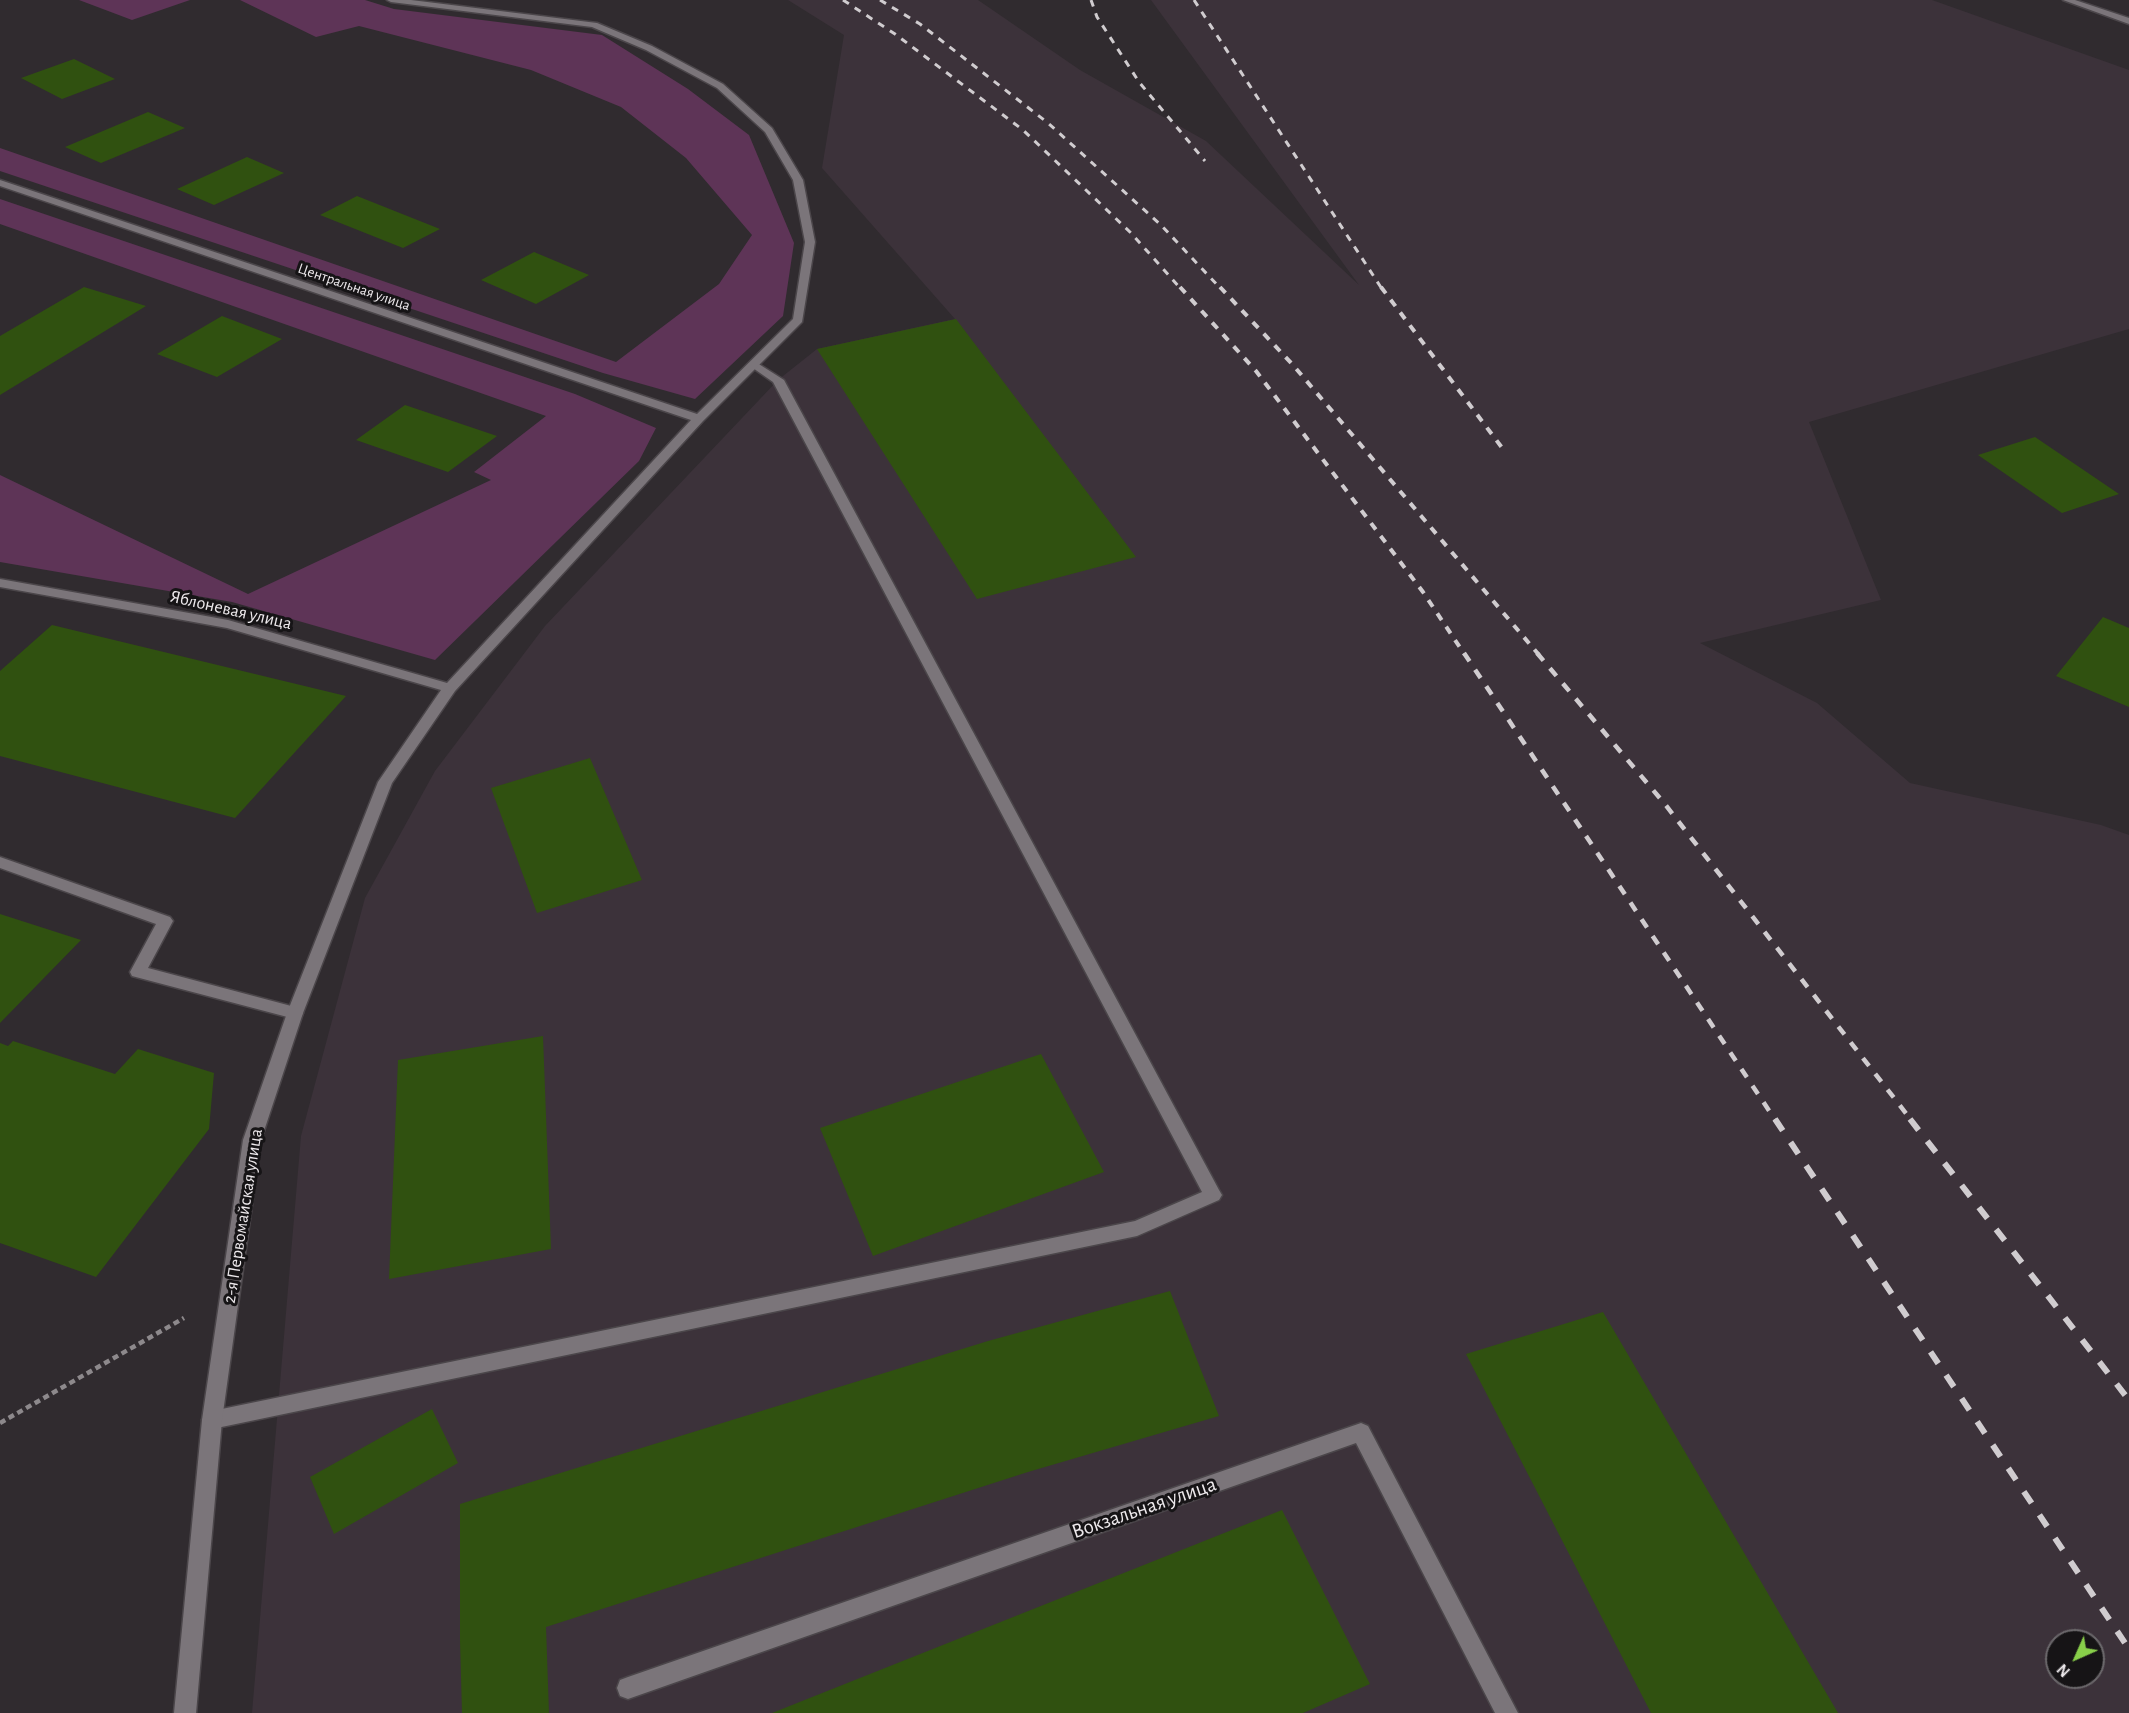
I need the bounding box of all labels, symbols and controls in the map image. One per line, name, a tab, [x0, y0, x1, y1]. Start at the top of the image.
street label: Центральная улица	[295, 259, 413, 315]
street label: Яблоневая улица	[168, 586, 294, 634]
street label: 2-я Первомайская улица	[219, 1127, 267, 1305]
street label: Вокзальная улица	[1068, 1471, 1220, 1545]
north arrow	[2045, 1629, 2105, 1689]
text: N	[2054, 1661, 2073, 1680]

